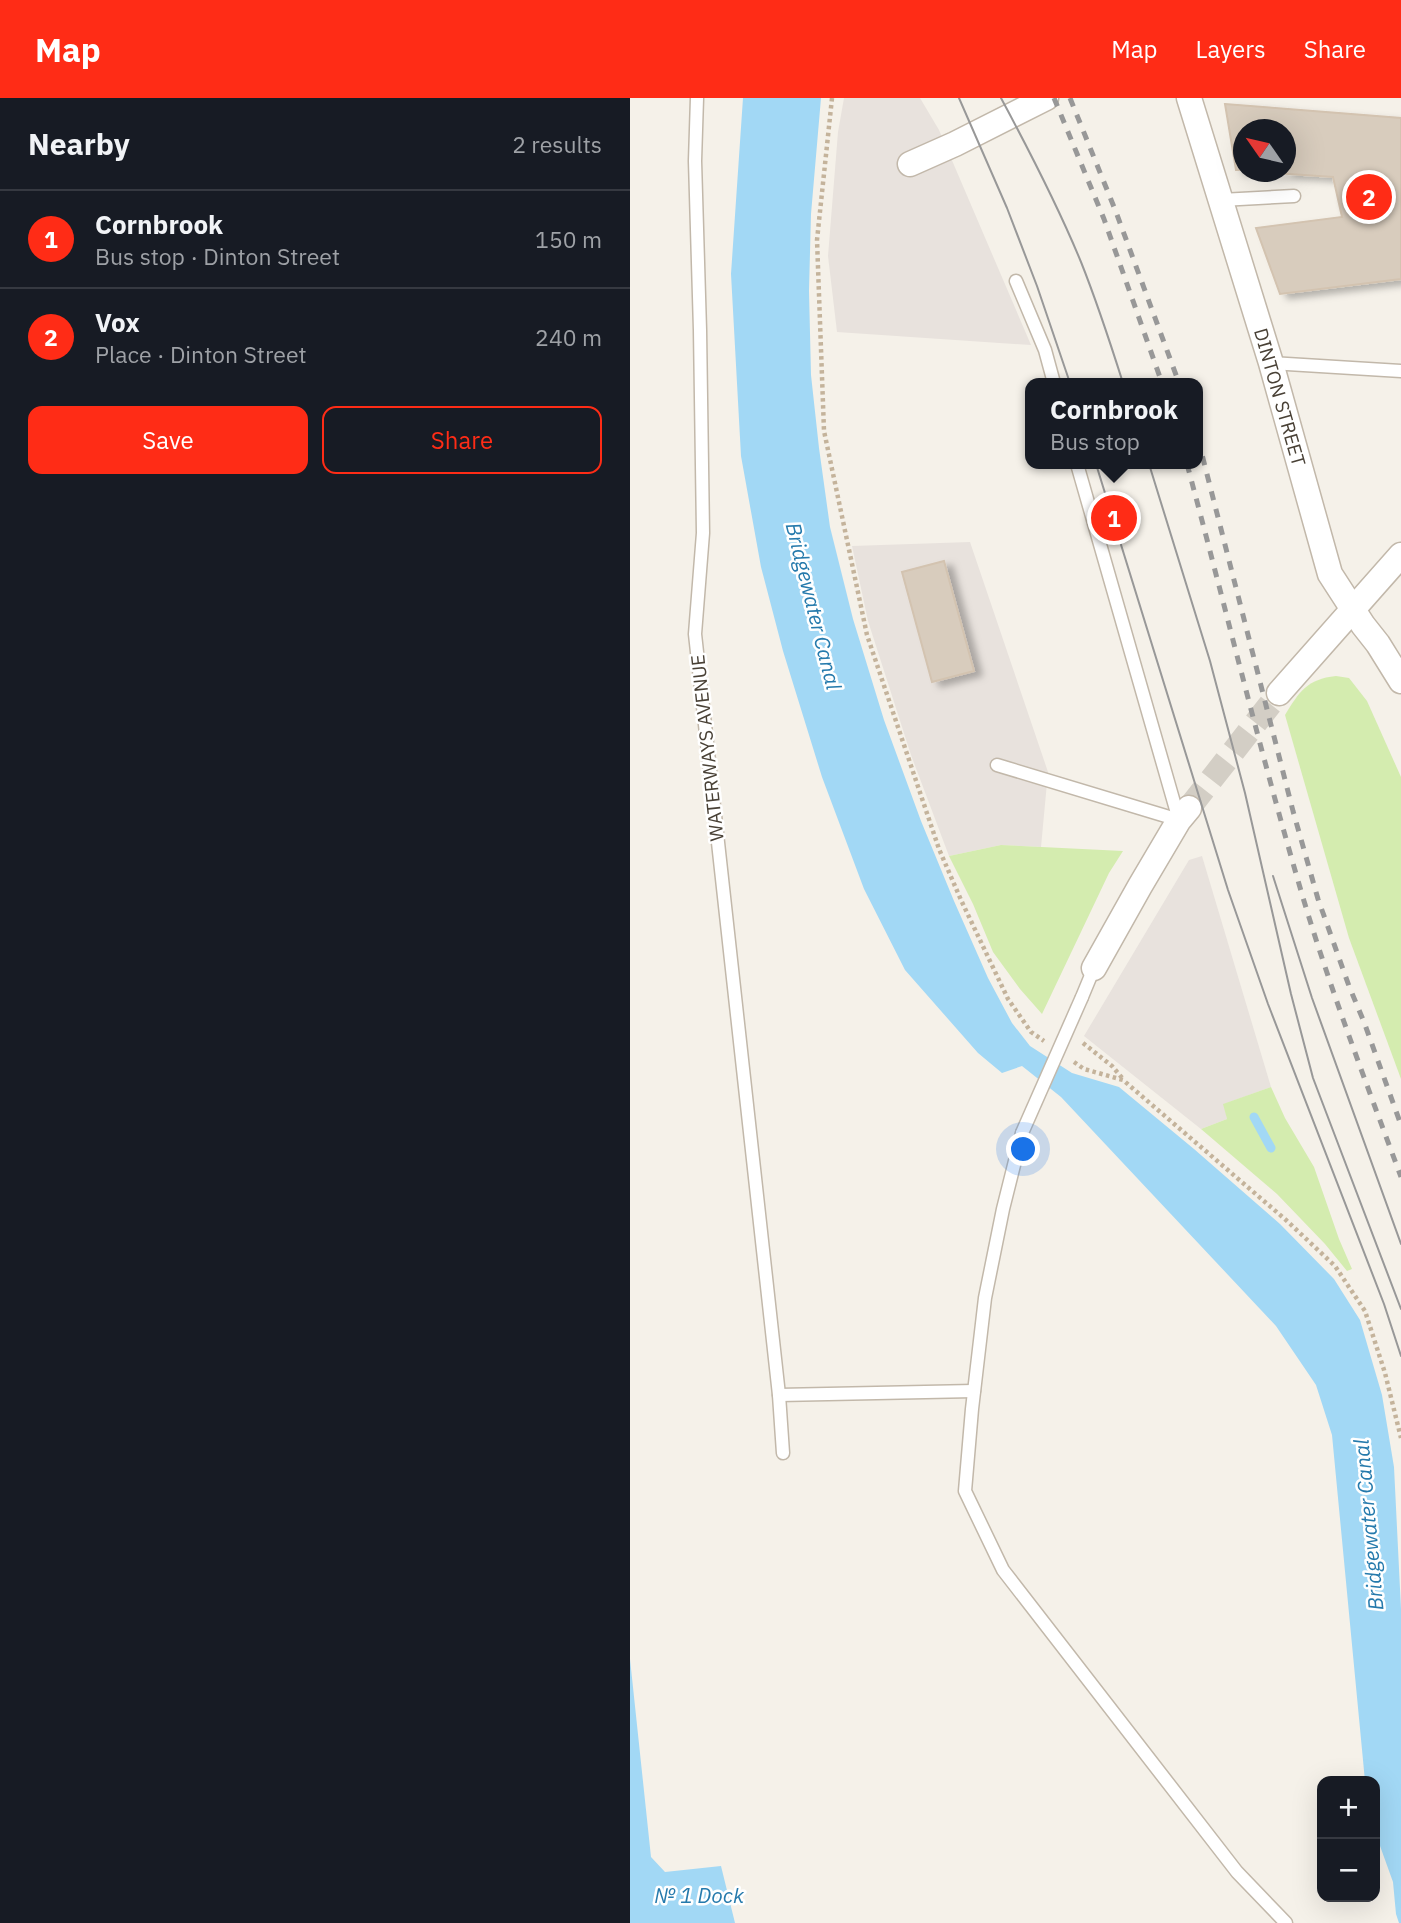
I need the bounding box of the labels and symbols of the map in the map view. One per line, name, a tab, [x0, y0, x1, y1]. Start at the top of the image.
north arrow	[1233, 119, 1296, 182]
pin: 2	[1346, 171, 1392, 223]
street label: DINTON STREET	[1249, 325, 1311, 469]
pin: 1	[1091, 492, 1137, 544]
water label: Bridgewater Canal	[780, 519, 848, 693]
street label: WATERWAYS AVENUE	[685, 653, 729, 843]
your location	[1006, 1132, 1040, 1166]
water label: Bridgewater Canal	[1347, 1438, 1389, 1612]
water label: № 1 Dock	[654, 1881, 745, 1909]

